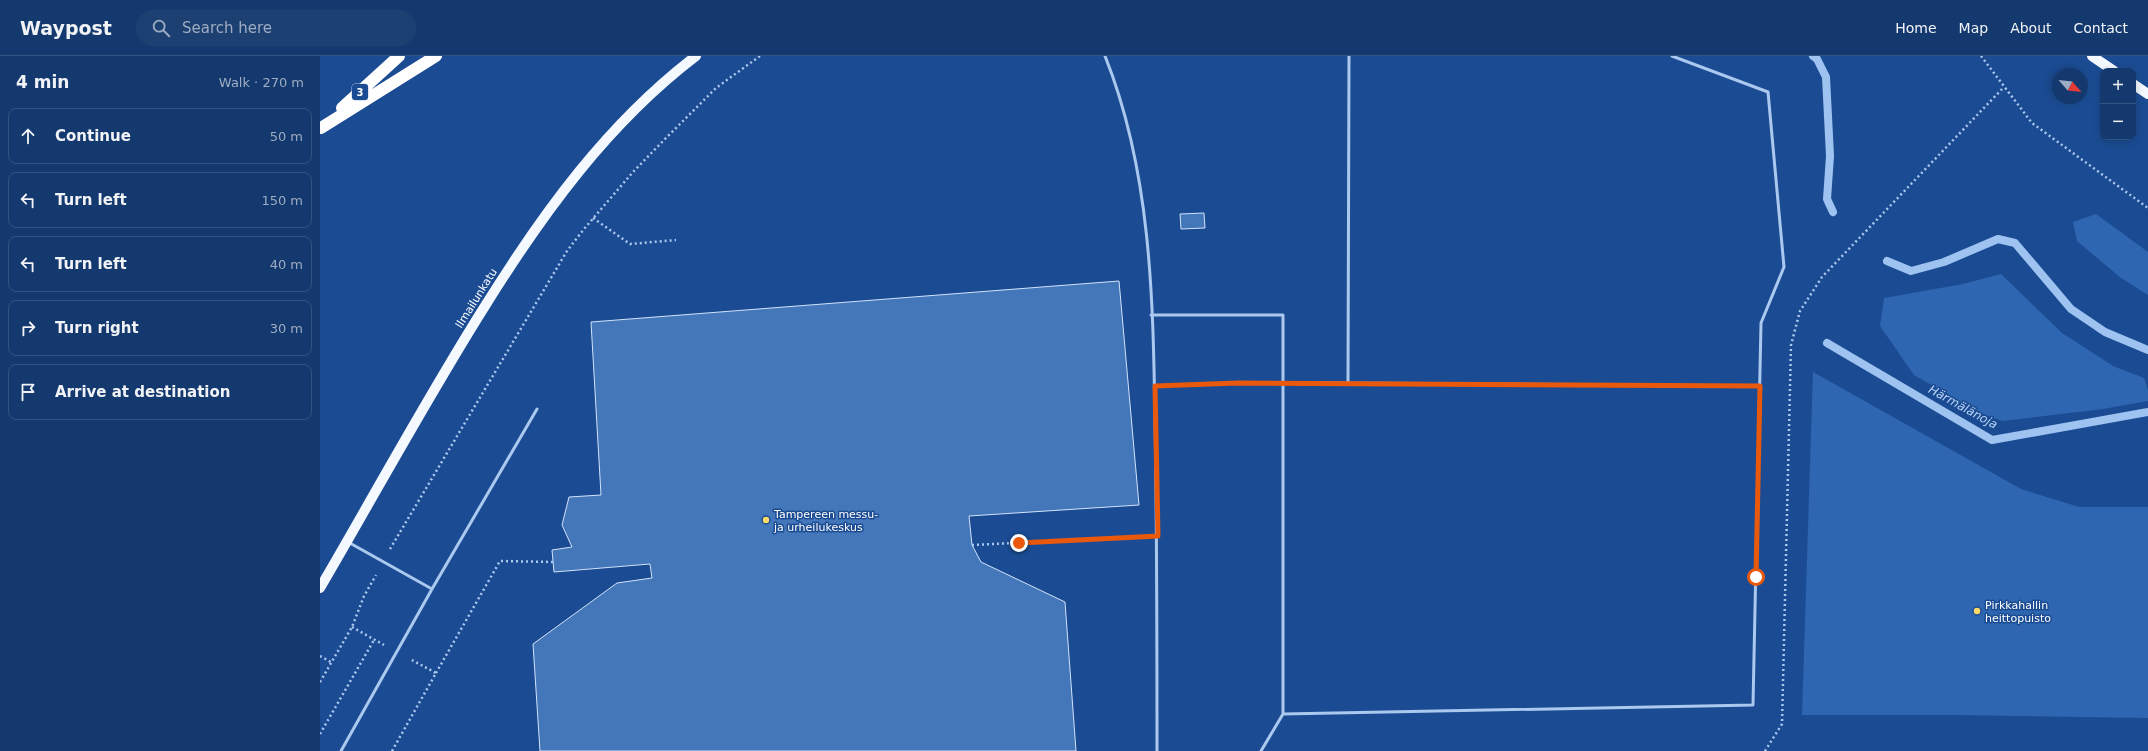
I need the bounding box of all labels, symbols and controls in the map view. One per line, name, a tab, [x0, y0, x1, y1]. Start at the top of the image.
search box	[136, 10, 416, 46]
text: Waypost	[20, 17, 112, 39]
icon: search	[150, 17, 172, 39]
text: Search here	[182, 19, 272, 37]
text: Home	[1895, 20, 1937, 36]
text: Map	[1959, 20, 1988, 36]
text: About	[2010, 20, 2052, 36]
text: Contact	[2074, 20, 2128, 36]
north arrow	[2052, 68, 2088, 104]
map controls	[2100, 68, 2136, 140]
button: +	[2100, 68, 2136, 104]
text: 4 min	[16, 72, 69, 92]
text: Walk · 270 m	[219, 75, 304, 90]
road number: 3	[352, 84, 368, 100]
button: −	[2100, 104, 2136, 140]
icon: ahead	[17, 125, 39, 147]
text: Continue	[55, 127, 131, 145]
text: 50 m	[270, 129, 303, 144]
icon: left	[17, 189, 39, 211]
text: Turn left	[55, 191, 127, 209]
text: 150 m	[261, 193, 303, 208]
icon: left	[17, 253, 39, 275]
text: Turn left	[55, 255, 127, 273]
text: 40 m	[270, 257, 303, 272]
street label: Ilmailunkatu	[453, 266, 500, 331]
icon: right	[17, 317, 39, 339]
text: Turn right	[55, 319, 139, 337]
text: 30 m	[270, 321, 303, 336]
icon: arrive	[17, 381, 39, 403]
water label: Härmälänoja	[1926, 382, 2000, 432]
text: Arrive at destination	[55, 383, 230, 401]
place label: Tampereen messu- ja urheilukeskus	[773, 508, 878, 534]
marker: Tampereen messu- ja urheilukeskus	[761, 515, 771, 525]
route end	[1010, 534, 1028, 552]
route start	[1747, 568, 1765, 586]
place label: Pirkkahallin heittopuisto	[1985, 599, 2051, 625]
marker: Pirkkahallin heittopuisto	[1972, 606, 1982, 616]

